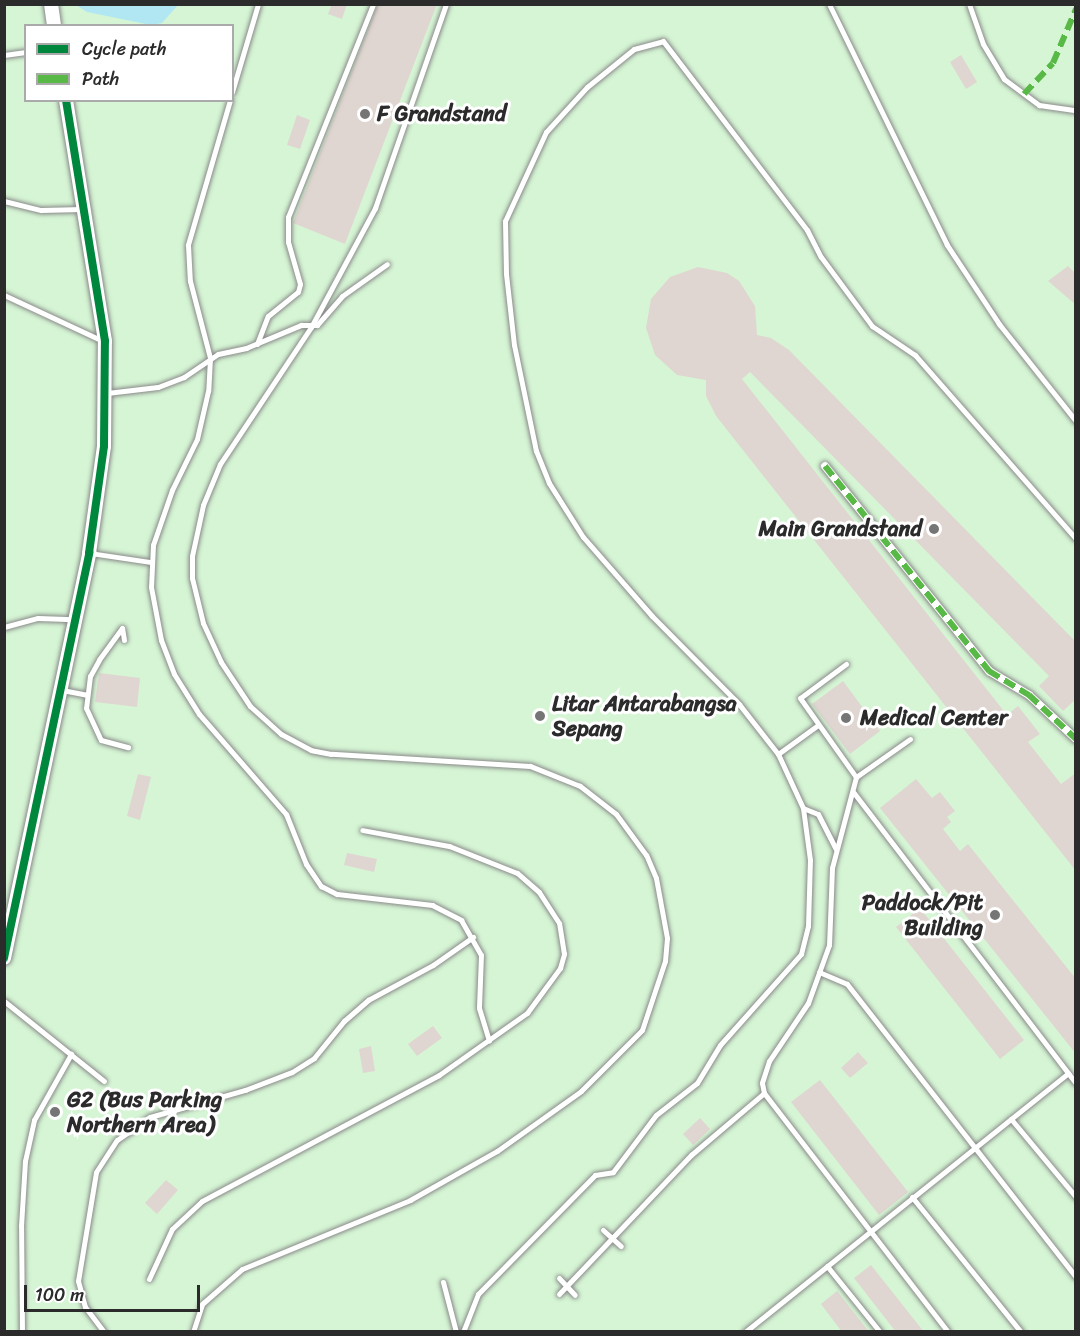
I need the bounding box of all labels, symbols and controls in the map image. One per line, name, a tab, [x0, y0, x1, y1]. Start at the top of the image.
legend	[24, 24, 234, 102]
text: Cycle path	[82, 33, 166, 65]
text: Path	[82, 63, 119, 95]
place label: F Grandstand	[377, 101, 506, 127]
marker: F Grandstand	[358, 107, 372, 121]
place label: Main Grandstand	[758, 516, 922, 542]
marker: Main Grandstand	[927, 522, 941, 536]
place label: Litar Antarabangsa Sepang	[552, 690, 738, 742]
place label: Medical Center	[860, 705, 1008, 731]
marker: Litar Antarabangsa Sepang	[533, 709, 547, 723]
marker: Medical Center	[837, 709, 855, 727]
place label: Paddock/Pit Building	[862, 889, 983, 940]
marker: Paddock/Pit Building	[988, 908, 1002, 922]
place label: G2 (Bus Parking Northern Area)	[67, 1086, 223, 1138]
marker: G2 (Bus Parking Northern Area)	[48, 1105, 62, 1119]
scale bar	[27, 1273, 202, 1311]
text: 100 m	[35, 1279, 84, 1311]

